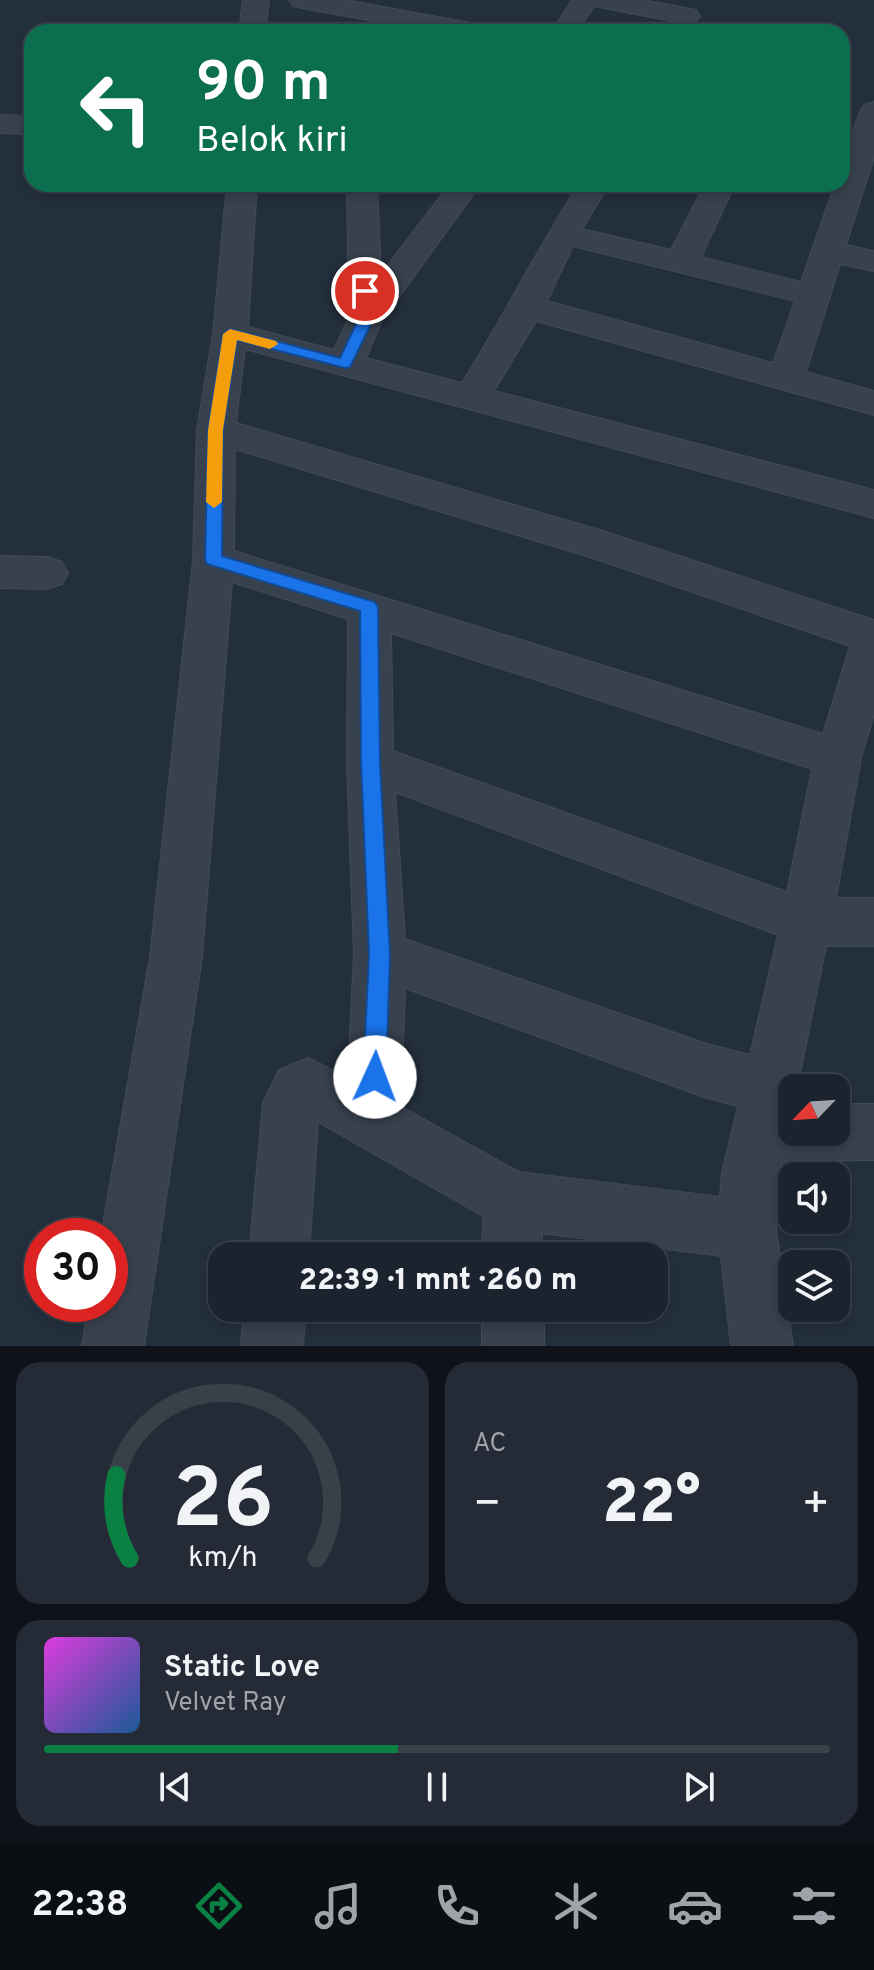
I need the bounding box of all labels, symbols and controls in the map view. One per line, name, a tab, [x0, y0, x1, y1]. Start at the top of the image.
text: 90 m	[196, 50, 331, 120]
icon: left	[64, 56, 168, 160]
text: Belok kiri	[196, 119, 348, 165]
pin	[331, 257, 399, 325]
icon: arrive	[343, 269, 387, 313]
position arrow	[333, 1035, 417, 1119]
north arrow	[778, 1074, 850, 1146]
map controls	[778, 1074, 850, 1322]
button: sound	[778, 1162, 850, 1234]
speed limit sign: 30	[24, 1218, 128, 1322]
button: layers	[778, 1250, 850, 1322]
text: 22:39 · 1 mnt · 260 m	[299, 1263, 577, 1300]
text: AC	[473, 1428, 506, 1461]
text: 26	[172, 1452, 274, 1557]
text: 22°	[602, 1468, 701, 1544]
text: −	[473, 1478, 501, 1534]
text: +	[802, 1478, 830, 1534]
text: km/h	[188, 1541, 257, 1577]
text: Static Love	[164, 1650, 320, 1687]
text: Velvet Ray	[164, 1687, 287, 1720]
icon: previous	[153, 1765, 197, 1809]
icon: pause	[415, 1765, 459, 1809]
icon: next	[677, 1765, 721, 1809]
icon: directions	[191, 1878, 247, 1934]
icon: music	[310, 1878, 366, 1934]
icon: phone	[429, 1878, 485, 1934]
icon: climate	[548, 1878, 604, 1934]
icon: car	[667, 1878, 723, 1934]
icon: filters	[786, 1878, 842, 1934]
text: 22:38	[31, 1883, 129, 1929]

